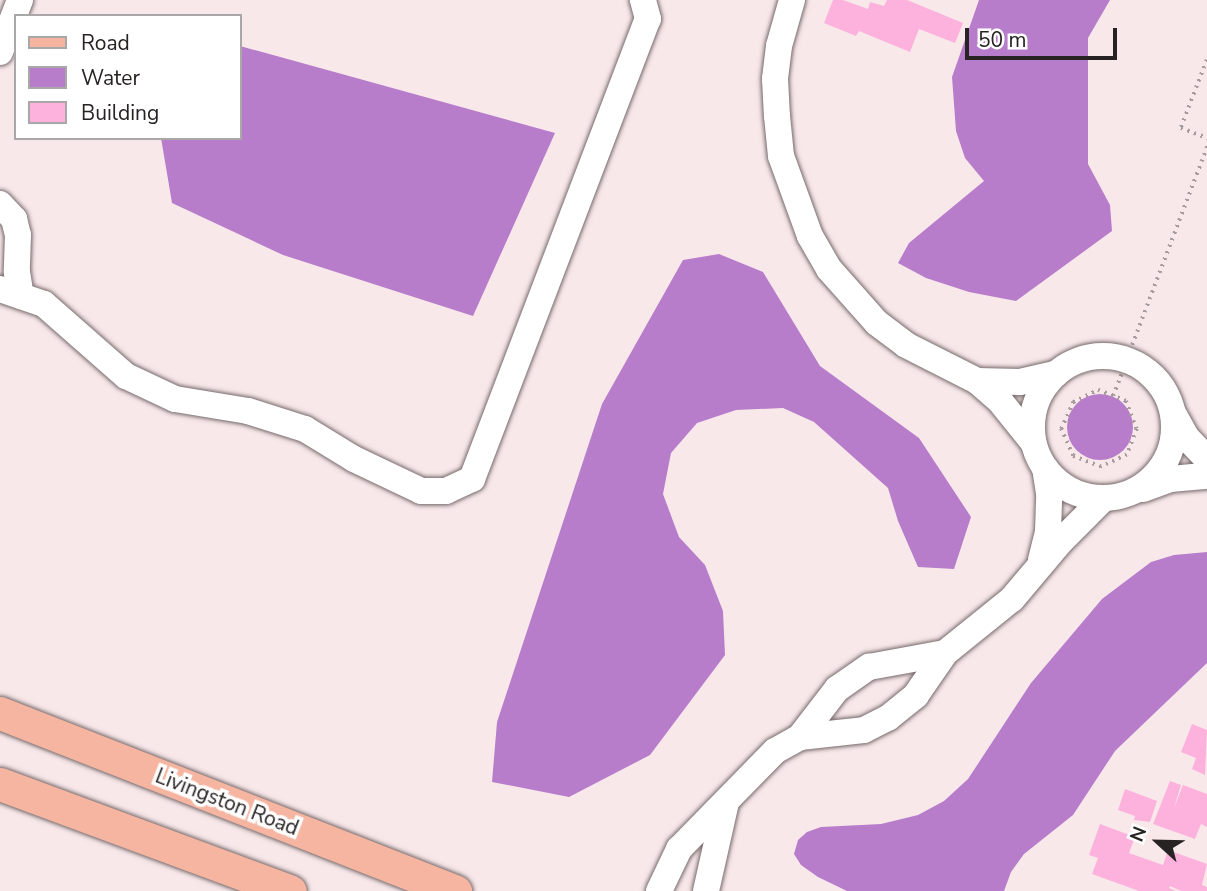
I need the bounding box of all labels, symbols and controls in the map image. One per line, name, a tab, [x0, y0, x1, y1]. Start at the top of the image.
legend	[14, 14, 242, 140]
scale bar	[969, 14, 1121, 58]
text: 50 m	[978, 26, 1027, 54]
text: Road	[81, 29, 130, 57]
text: Water	[81, 64, 140, 92]
text: Building	[81, 99, 159, 127]
street label: Livingston Road	[152, 763, 302, 841]
north arrow	[1123, 807, 1193, 877]
text: N	[1124, 823, 1153, 846]

